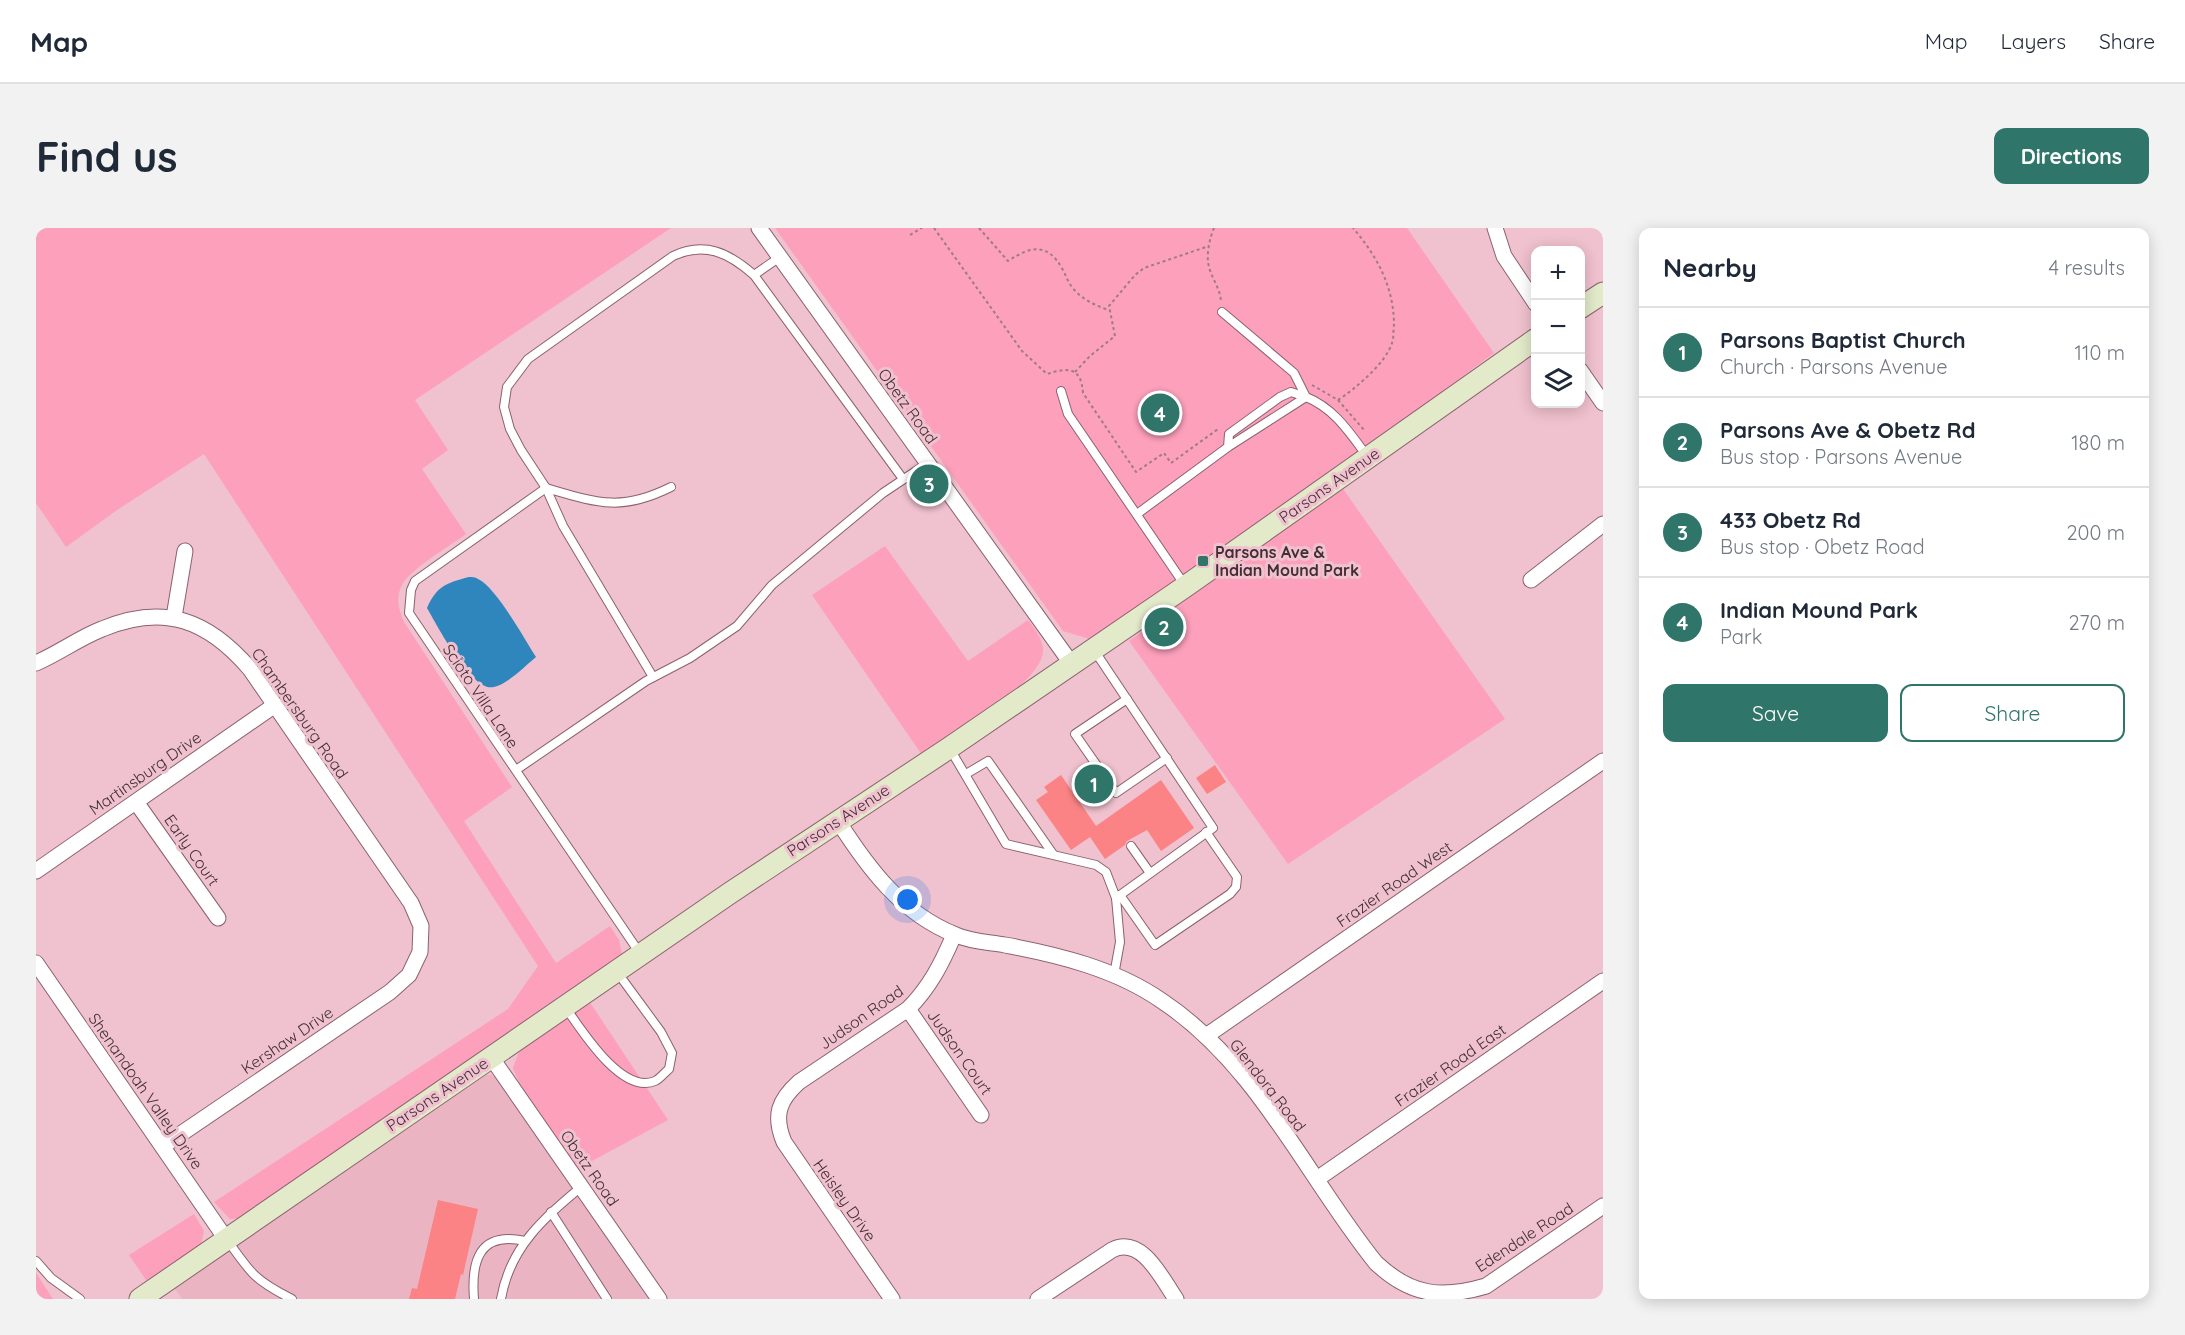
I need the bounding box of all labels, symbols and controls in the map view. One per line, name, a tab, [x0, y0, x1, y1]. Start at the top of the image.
text: Map	[30, 24, 88, 59]
text: Map	[1925, 28, 1968, 54]
text: Layers	[2001, 28, 2066, 54]
text: Share	[2099, 28, 2155, 54]
button: Directions	[1994, 128, 2149, 184]
text: Find us	[36, 130, 178, 183]
map controls	[1531, 246, 1585, 408]
button: +	[1531, 246, 1585, 300]
text: Nearby	[1663, 251, 1757, 284]
text: 4 results	[2049, 255, 2125, 280]
button: −	[1531, 300, 1585, 354]
text: Parsons Baptist Church	[1720, 326, 1966, 354]
text: 1	[1679, 340, 1686, 365]
text: 110 m	[2075, 340, 2125, 365]
button: layers	[1531, 354, 1585, 408]
text: Church · Parsons Avenue	[1720, 354, 1948, 379]
street label: Obetz Road	[874, 364, 942, 448]
pin: 4	[1140, 390, 1180, 435]
text: Parsons Ave & Obetz Rd	[1720, 416, 1975, 444]
text: 2	[1677, 430, 1688, 455]
text: 180 m	[2071, 430, 2125, 455]
street label: Parsons Avenue	[1275, 443, 1383, 527]
text: Bus stop · Parsons Avenue	[1720, 444, 1962, 469]
pin: 3	[910, 462, 948, 506]
text: 433 Obetz Rd	[1720, 506, 1861, 534]
text: 3	[1677, 520, 1688, 545]
text: 200 m	[2066, 520, 2125, 545]
text: Bus stop · Obetz Road	[1720, 534, 1925, 559]
place label: Parsons Ave & Indian Mound Park	[1215, 542, 1359, 580]
marker: Parsons Ave & Indian Mound Park	[1196, 554, 1210, 568]
text: Indian Mound Park	[1720, 596, 1918, 624]
pin: 2	[1144, 604, 1184, 650]
text: 4	[1677, 610, 1688, 635]
text: 270 m	[2068, 610, 2125, 635]
text: Park	[1720, 624, 1762, 649]
street label: Scioto Villa Lane	[439, 640, 523, 752]
street label: Chambersburg Road	[247, 644, 353, 782]
button: Save	[1663, 684, 1888, 742]
button: Share	[1900, 684, 2125, 742]
street label: Martinsburg Drive	[85, 727, 205, 819]
pin: 1	[1074, 762, 1114, 806]
street label: Parsons Avenue	[783, 779, 893, 861]
street label: Early Court	[160, 810, 224, 890]
street label: Frazier Road West	[1332, 837, 1456, 931]
your location	[893, 885, 922, 914]
street label: Judson Road	[815, 981, 907, 1053]
street label: Kershaw Drive	[237, 1002, 337, 1078]
street label: Judson Court	[923, 1005, 997, 1099]
street label: Shenandoah Valley Drive	[84, 1009, 208, 1173]
street label: Frazier Road East	[1391, 1019, 1509, 1111]
street label: Glendora Road	[1226, 1035, 1310, 1135]
street label: Parsons Avenue	[382, 1053, 492, 1135]
street label: Obetz Road	[557, 1126, 623, 1210]
street label: Heisley Drive	[809, 1155, 881, 1245]
street label: Edendale Road	[1471, 1198, 1577, 1276]

